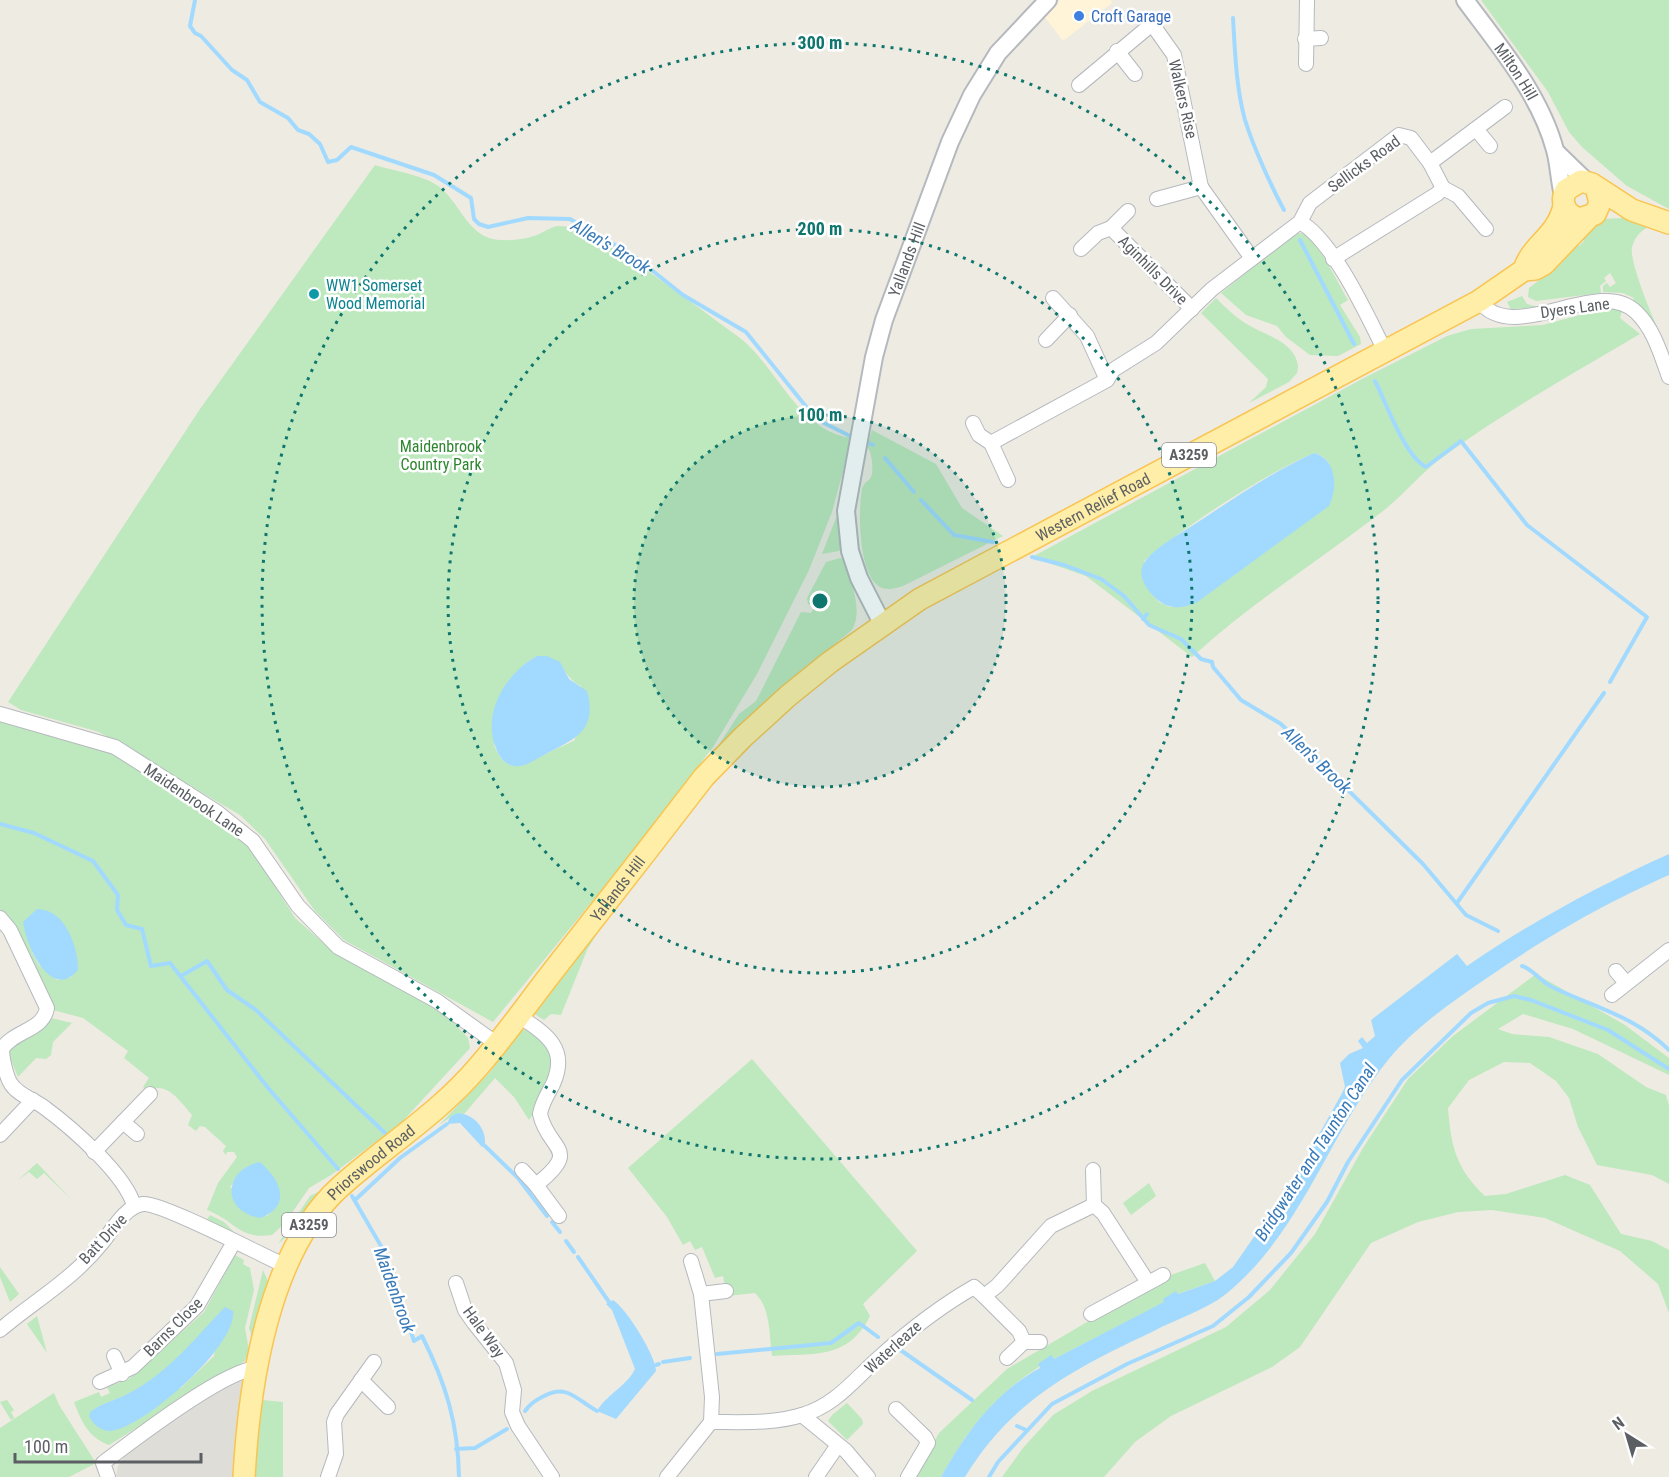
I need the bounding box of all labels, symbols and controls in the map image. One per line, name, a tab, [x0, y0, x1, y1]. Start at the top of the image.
place label: Croft Garage	[1091, 7, 1171, 26]
marker: Croft Garage	[1072, 9, 1086, 23]
text: 300 m	[798, 32, 842, 53]
street label: Milton Hill	[1491, 39, 1542, 103]
street label: Walkers Rise	[1165, 58, 1201, 140]
street label: Sellicks Road	[1324, 131, 1404, 197]
water label: Allen's Brook	[567, 214, 655, 278]
text: 200 m	[798, 218, 842, 239]
street label: Yallands Hill	[884, 219, 929, 299]
street label: Aginhills Drive	[1114, 231, 1192, 309]
place label: WW1 Somerset Wood Memorial	[326, 276, 425, 313]
marker: WW1 Somerset Wood Memorial	[307, 287, 321, 301]
street label: Dyers Lane	[1539, 294, 1611, 322]
text: 100 m	[798, 404, 842, 425]
park label: Maidenbrook Country Park	[400, 437, 483, 474]
road number: A3259	[1162, 443, 1216, 467]
street label: Western Relief Road	[1032, 469, 1153, 545]
centre of rings	[810, 591, 830, 611]
water label: Allen's Brook	[1277, 721, 1357, 799]
street label: Maidenbrook Lane	[140, 759, 248, 841]
street label: Yallands Hill	[586, 852, 649, 925]
water label: Bridgwater and Taunton Canal	[1250, 1059, 1381, 1244]
street label: Priorswood Road	[323, 1121, 418, 1204]
street label: Batt Drive	[75, 1210, 131, 1268]
road number: A3259	[282, 1213, 336, 1237]
water label: Maidenbrook	[370, 1244, 421, 1337]
street label: Barns Close	[140, 1294, 206, 1360]
street label: Hale Way	[459, 1303, 509, 1362]
street label: Waterleaze	[861, 1317, 925, 1377]
north arrow	[1597, 1405, 1657, 1465]
text: N	[1609, 1413, 1628, 1434]
scale bar	[15, 1426, 201, 1464]
text: 100 m	[24, 1436, 68, 1457]

